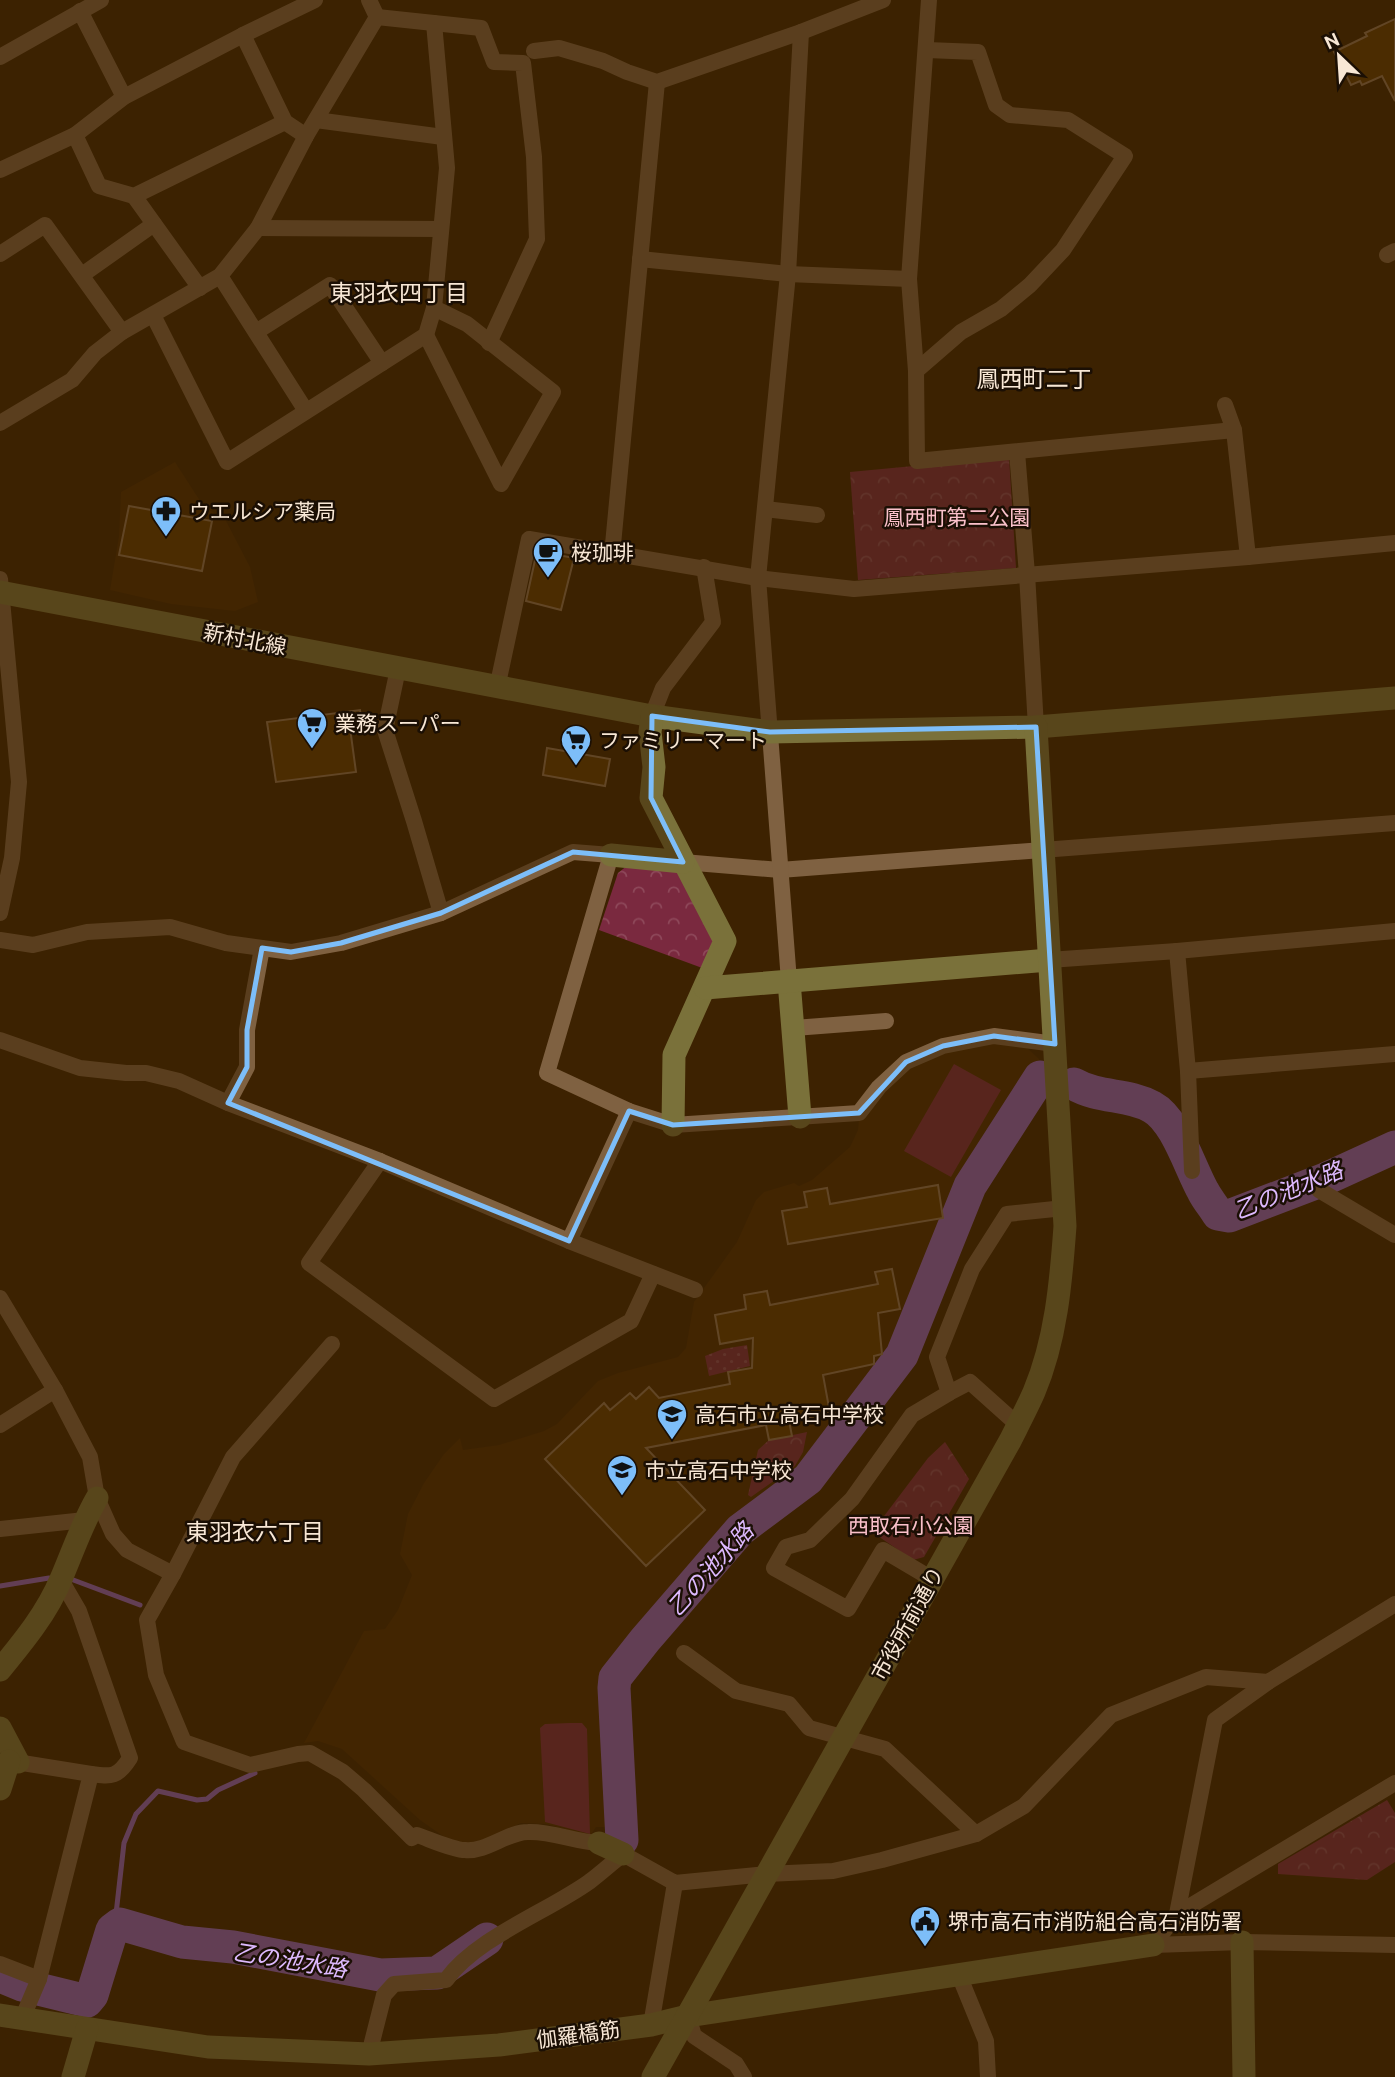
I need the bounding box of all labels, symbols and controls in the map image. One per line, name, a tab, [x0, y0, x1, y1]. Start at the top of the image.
north arrow	[1304, 21, 1374, 91]
text: N	[1321, 28, 1343, 54]
district label: 東羽衣四丁目	[330, 280, 468, 305]
district label: 鳳西町二丁	[977, 366, 1092, 391]
pharmacy icon: ウエルシア薬局	[149, 494, 183, 538]
place label: ウエルシア薬局	[189, 499, 336, 523]
park label: 鳳西町第二公園	[884, 505, 1031, 529]
cafe icon: 桜珈琲	[531, 535, 565, 579]
place label: 桜珈琲	[571, 540, 634, 564]
street label: 新村北線	[201, 619, 289, 659]
supermarket icon: 業務スーパー	[295, 706, 329, 750]
place label: 業務スーパー	[335, 711, 461, 735]
supermarket icon: ファミリーマート	[559, 723, 593, 767]
place label: ファミリーマート	[599, 728, 767, 752]
water label: 乙の池水路	[1230, 1156, 1348, 1223]
school or university icon: 高石市立高石中学校	[655, 1397, 689, 1441]
place label: 高石市立高石中学校	[695, 1402, 884, 1426]
school or university icon: 市立高石中学校	[605, 1453, 639, 1497]
place label: 市立高石中学校	[645, 1458, 792, 1482]
park label: 西取石小公園	[848, 1513, 974, 1537]
water label: 乙の池水路	[662, 1516, 759, 1620]
district label: 東羽衣六丁目	[186, 1519, 324, 1544]
street label: 市役所前通り	[866, 1562, 948, 1684]
public building icon: 堺市高石市消防組合高石消防署	[908, 1904, 942, 1948]
place label: 堺市高石市消防組合高石消防署	[948, 1909, 1242, 1933]
water label: 乙の池水路	[231, 1939, 351, 1982]
street label: 伽羅橋筋	[535, 2016, 621, 2052]

